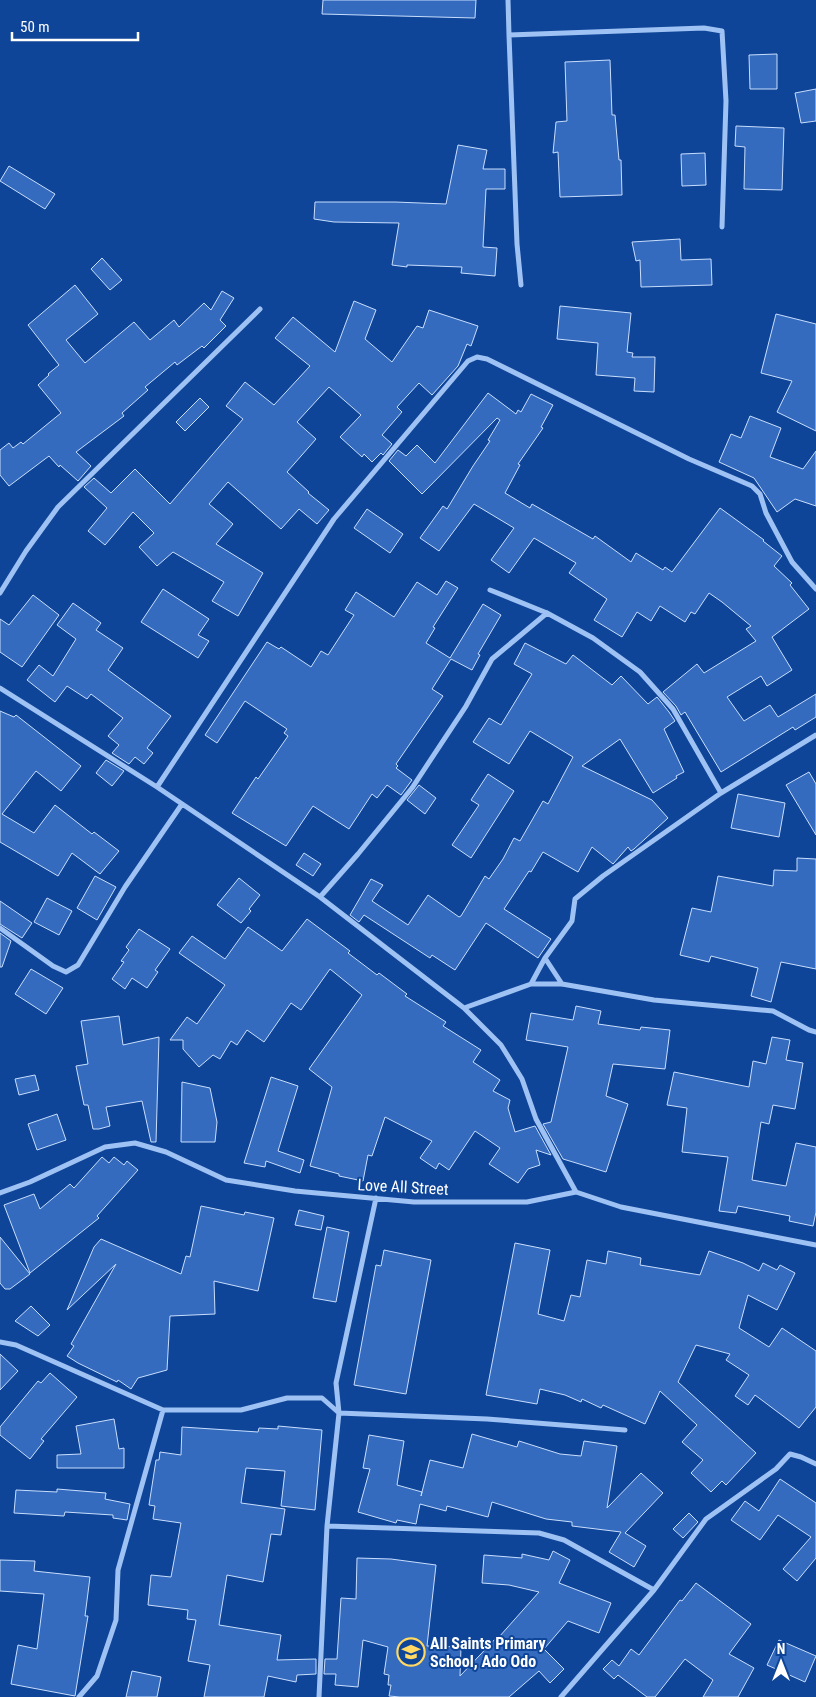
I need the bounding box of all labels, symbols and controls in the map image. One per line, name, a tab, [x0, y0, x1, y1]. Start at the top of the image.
scale bar	[12, 10, 139, 42]
text: 50 m	[20, 18, 50, 36]
street label: Love All Street	[357, 1175, 449, 1199]
place label: All Saints Primary School, Ado Odo	[430, 1634, 546, 1671]
school or university icon: All Saints Primary School, Ado Odo	[396, 1637, 426, 1667]
north arrow	[756, 1637, 806, 1687]
text: N	[777, 1641, 785, 1657]

